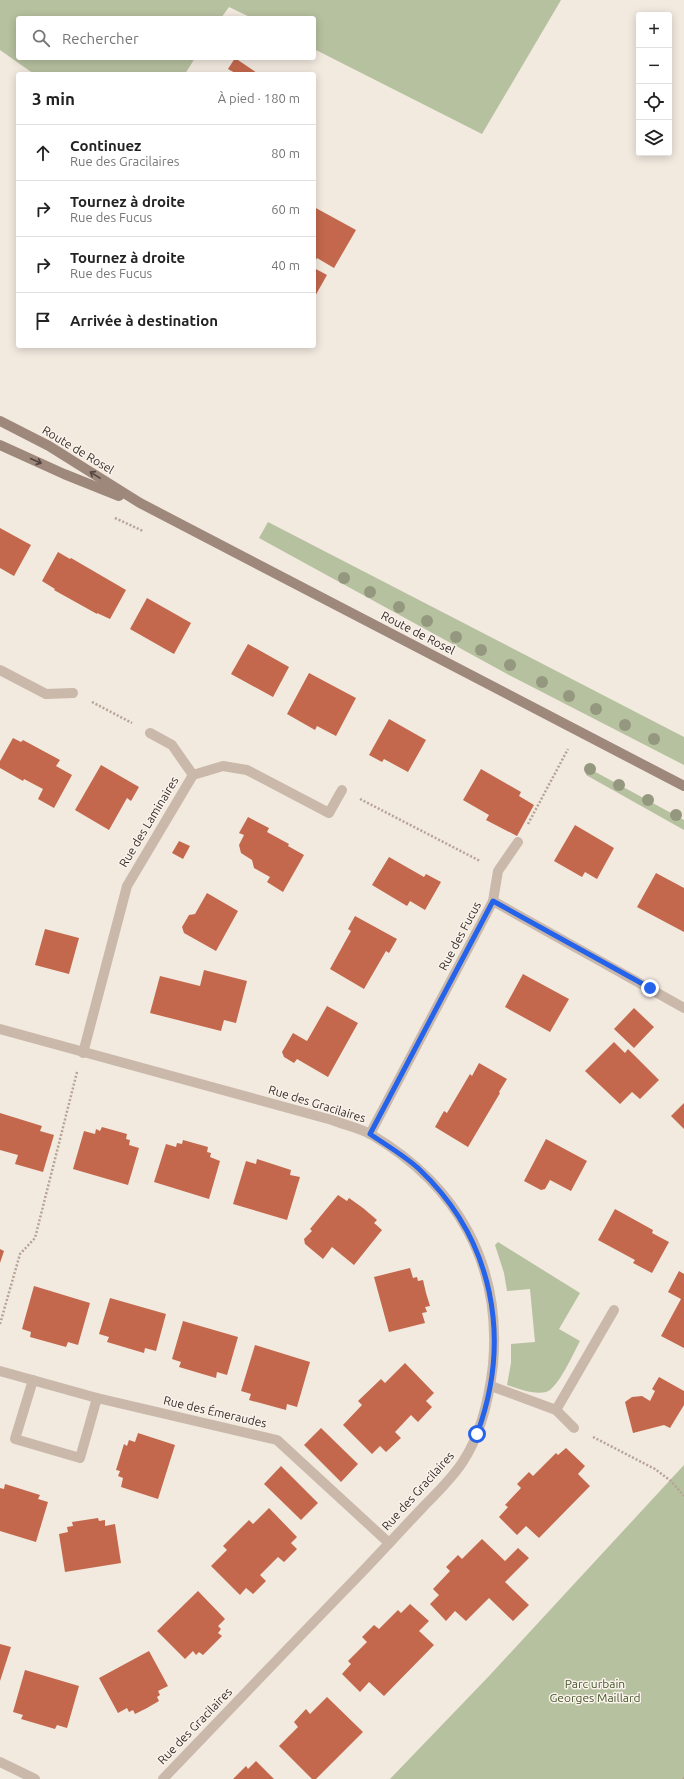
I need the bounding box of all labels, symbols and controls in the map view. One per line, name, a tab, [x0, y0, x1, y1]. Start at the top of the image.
map controls	[636, 12, 672, 156]
button: +	[636, 12, 672, 48]
search box	[16, 16, 316, 60]
icon: search	[30, 27, 52, 49]
text: Rechercher	[62, 30, 139, 47]
button: −	[636, 48, 672, 84]
button: locate	[636, 84, 672, 120]
text: 3 min	[32, 89, 75, 108]
text: À pied · 180 m	[218, 91, 300, 105]
button: layers	[636, 120, 672, 156]
text: Continuez	[70, 137, 141, 154]
icon: ahead	[32, 142, 54, 164]
text: 80 m	[271, 146, 300, 160]
text: Rue des Gracilaires	[70, 154, 180, 168]
text: Tournez à droite	[70, 193, 185, 210]
icon: right	[32, 198, 54, 220]
text: 60 m	[271, 202, 300, 216]
text: Rue des Fucus	[70, 210, 152, 224]
text: Tournez à droite	[70, 249, 185, 266]
icon: right	[32, 254, 54, 276]
text: 40 m	[271, 258, 300, 272]
text: Rue des Fucus	[70, 266, 152, 280]
icon: arrive	[32, 310, 54, 332]
text: Arrivée à destination	[70, 312, 218, 329]
street label: Route de Rosel	[40, 423, 116, 476]
one-way arrow	[29, 458, 41, 465]
one-way arrow	[90, 471, 101, 479]
street label: Route de Rosel	[379, 608, 457, 657]
street label: Rue des Laminaires	[116, 774, 181, 869]
street label: Rue des Fucus	[436, 899, 483, 972]
route end	[641, 979, 659, 997]
street label: Rue des Gracilaires	[267, 1083, 367, 1125]
street label: Rue des Émeraudes	[162, 1393, 268, 1430]
route start	[468, 1425, 486, 1443]
street label: Rue des Gracilaires	[379, 1449, 456, 1533]
park label: Parc urbain Georges Maillard	[549, 1677, 641, 1704]
street label: Rue des Gracilaires	[155, 1685, 234, 1767]

